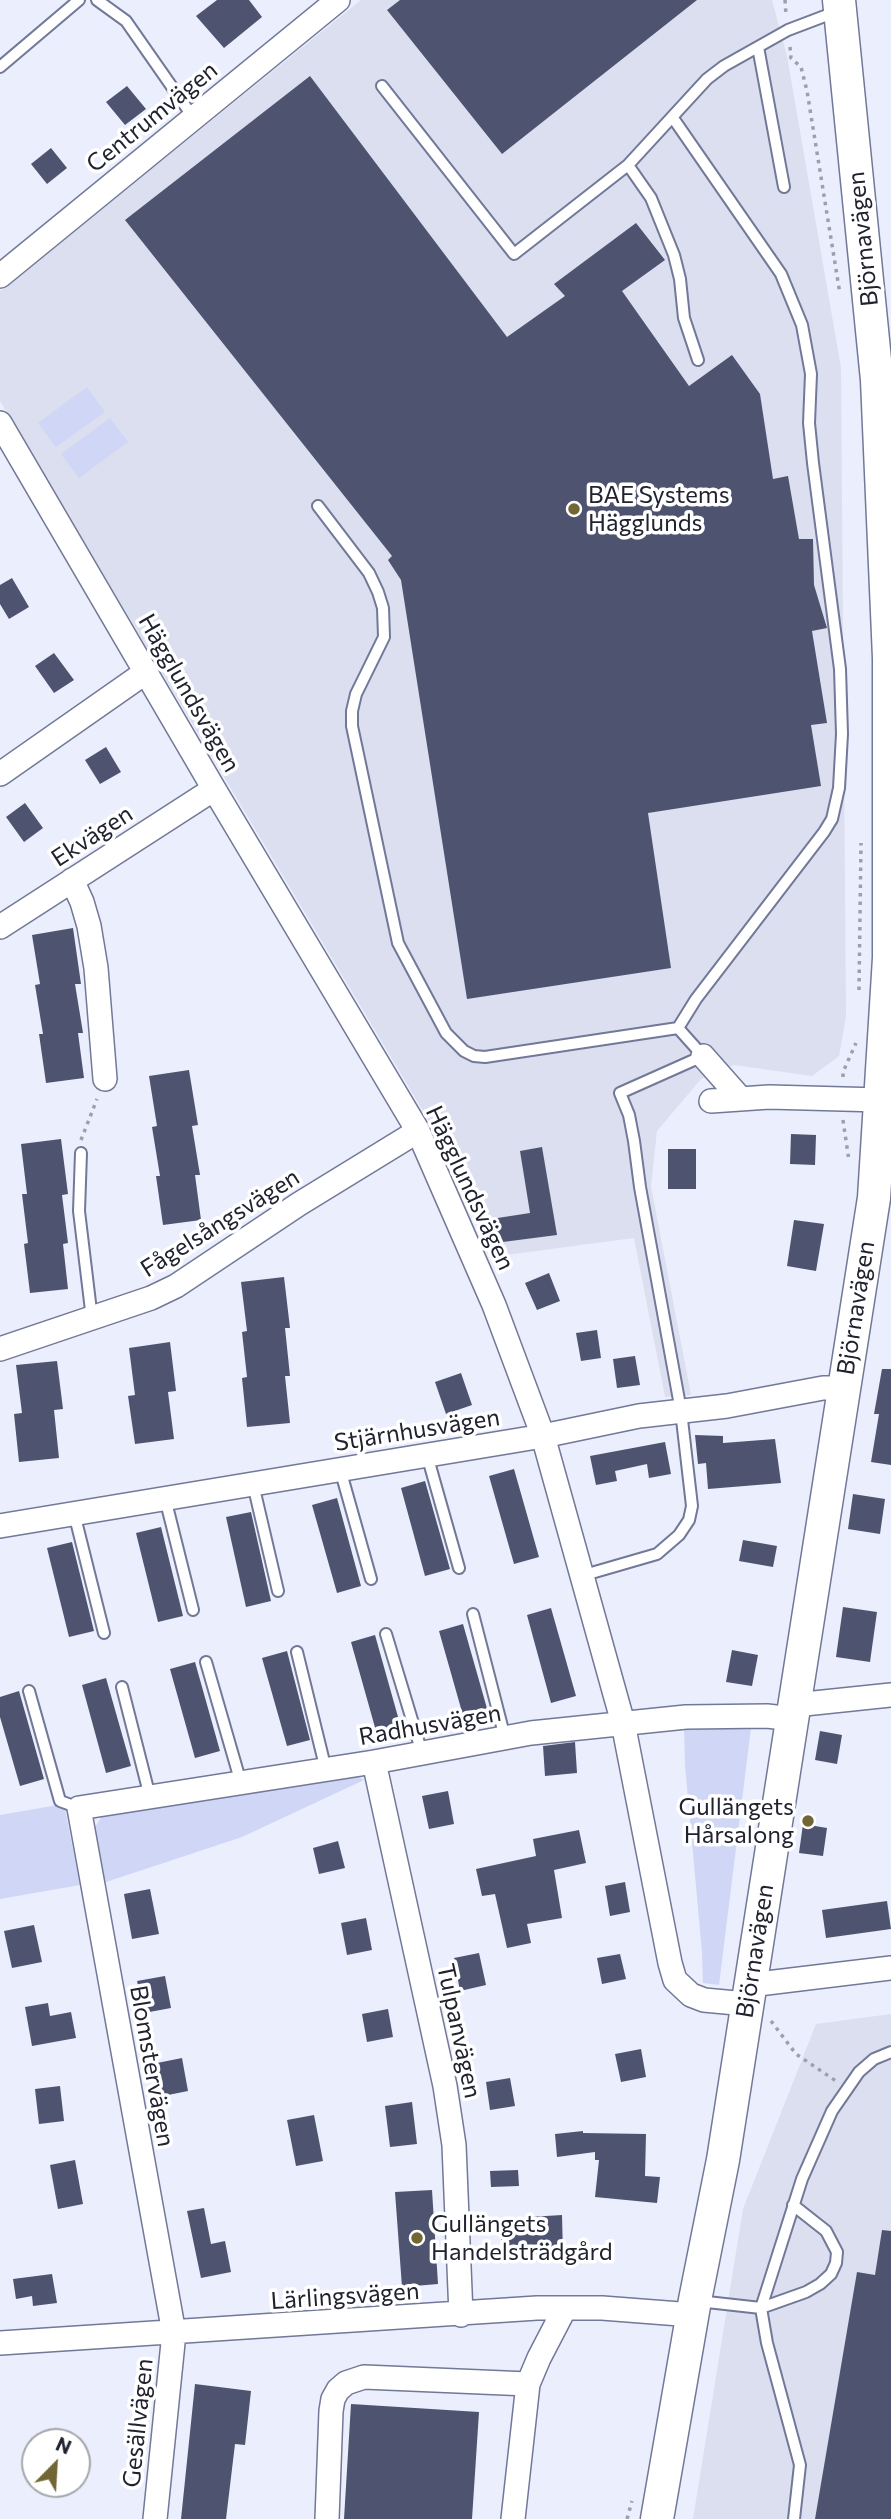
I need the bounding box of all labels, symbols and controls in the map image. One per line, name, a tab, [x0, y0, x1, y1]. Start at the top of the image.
street label: Centrumvägen	[81, 55, 223, 179]
street label: Björnavägen	[842, 170, 884, 308]
place label: BAE Systems Hägglunds	[588, 481, 730, 537]
marker: BAE Systems Hägglunds	[566, 501, 582, 517]
street label: Hägglundsvägen	[132, 609, 246, 777]
street label: Ekvägen	[46, 799, 138, 873]
street label: Hägglundsvägen	[419, 1101, 521, 1275]
street label: Fågelsångsvägen	[135, 1163, 305, 1283]
street label: Björnavägen	[831, 1239, 881, 1377]
street label: Stjärnhusvägen	[332, 1403, 502, 1457]
street label: Radhusvägen	[357, 1698, 503, 1752]
place label: Gullängets Hårsalong	[679, 1793, 794, 1849]
marker: Gullängets Hårsalong	[800, 1813, 816, 1829]
street label: Björnavägen	[730, 1882, 780, 2020]
street label: Tulpanvägen	[431, 1961, 487, 2101]
street label: Blomstervägen	[124, 1983, 180, 2149]
place label: Gullängets Handelsträdgård	[431, 2210, 613, 2266]
marker: Gullängets Handelsträdgård	[409, 2230, 425, 2246]
street label: Lärlingsvägen	[270, 2276, 420, 2316]
street label: Gesällvägen	[117, 2357, 159, 2489]
north arrow	[21, 2428, 91, 2498]
text: N	[53, 2432, 75, 2459]

